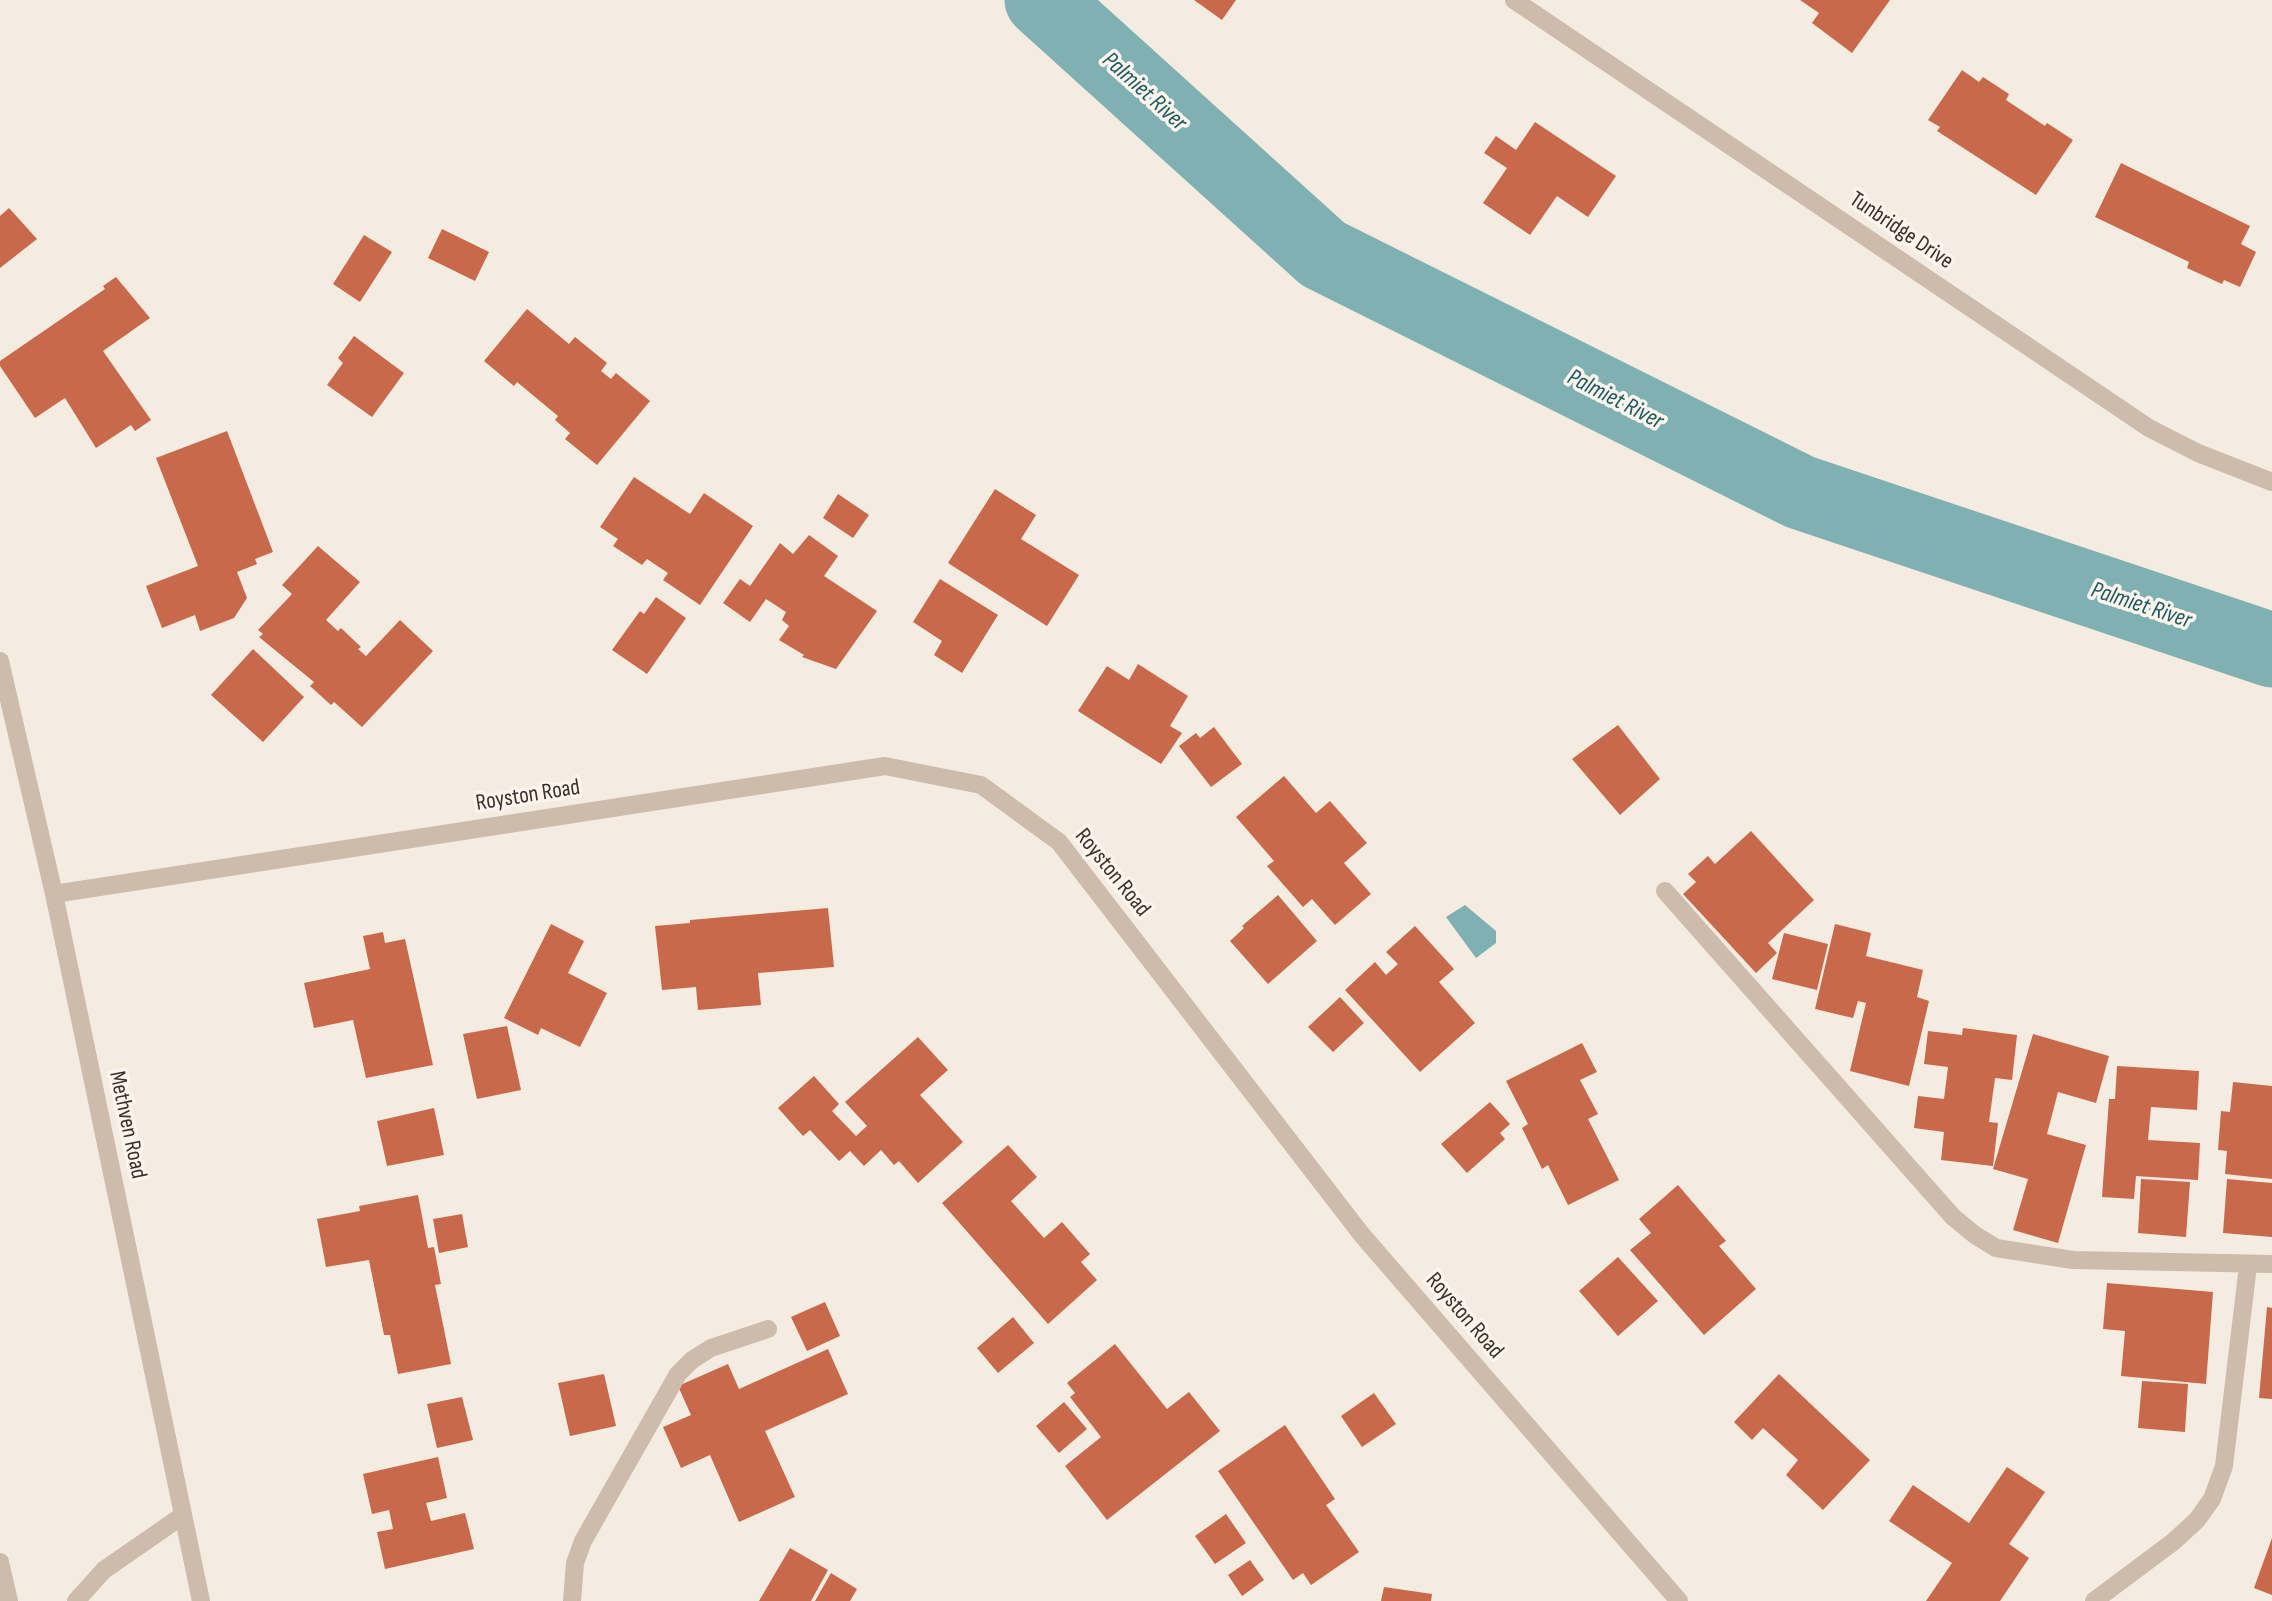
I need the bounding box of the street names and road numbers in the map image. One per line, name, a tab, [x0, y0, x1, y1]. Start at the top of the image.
street label: Tunbridge Drive	[1844, 186, 1958, 276]
street label: Royston Road	[474, 774, 582, 818]
street label: Royston Road	[1068, 823, 1156, 923]
street label: Methven Road	[102, 1069, 152, 1181]
street label: Royston Road	[1419, 1267, 1509, 1365]

